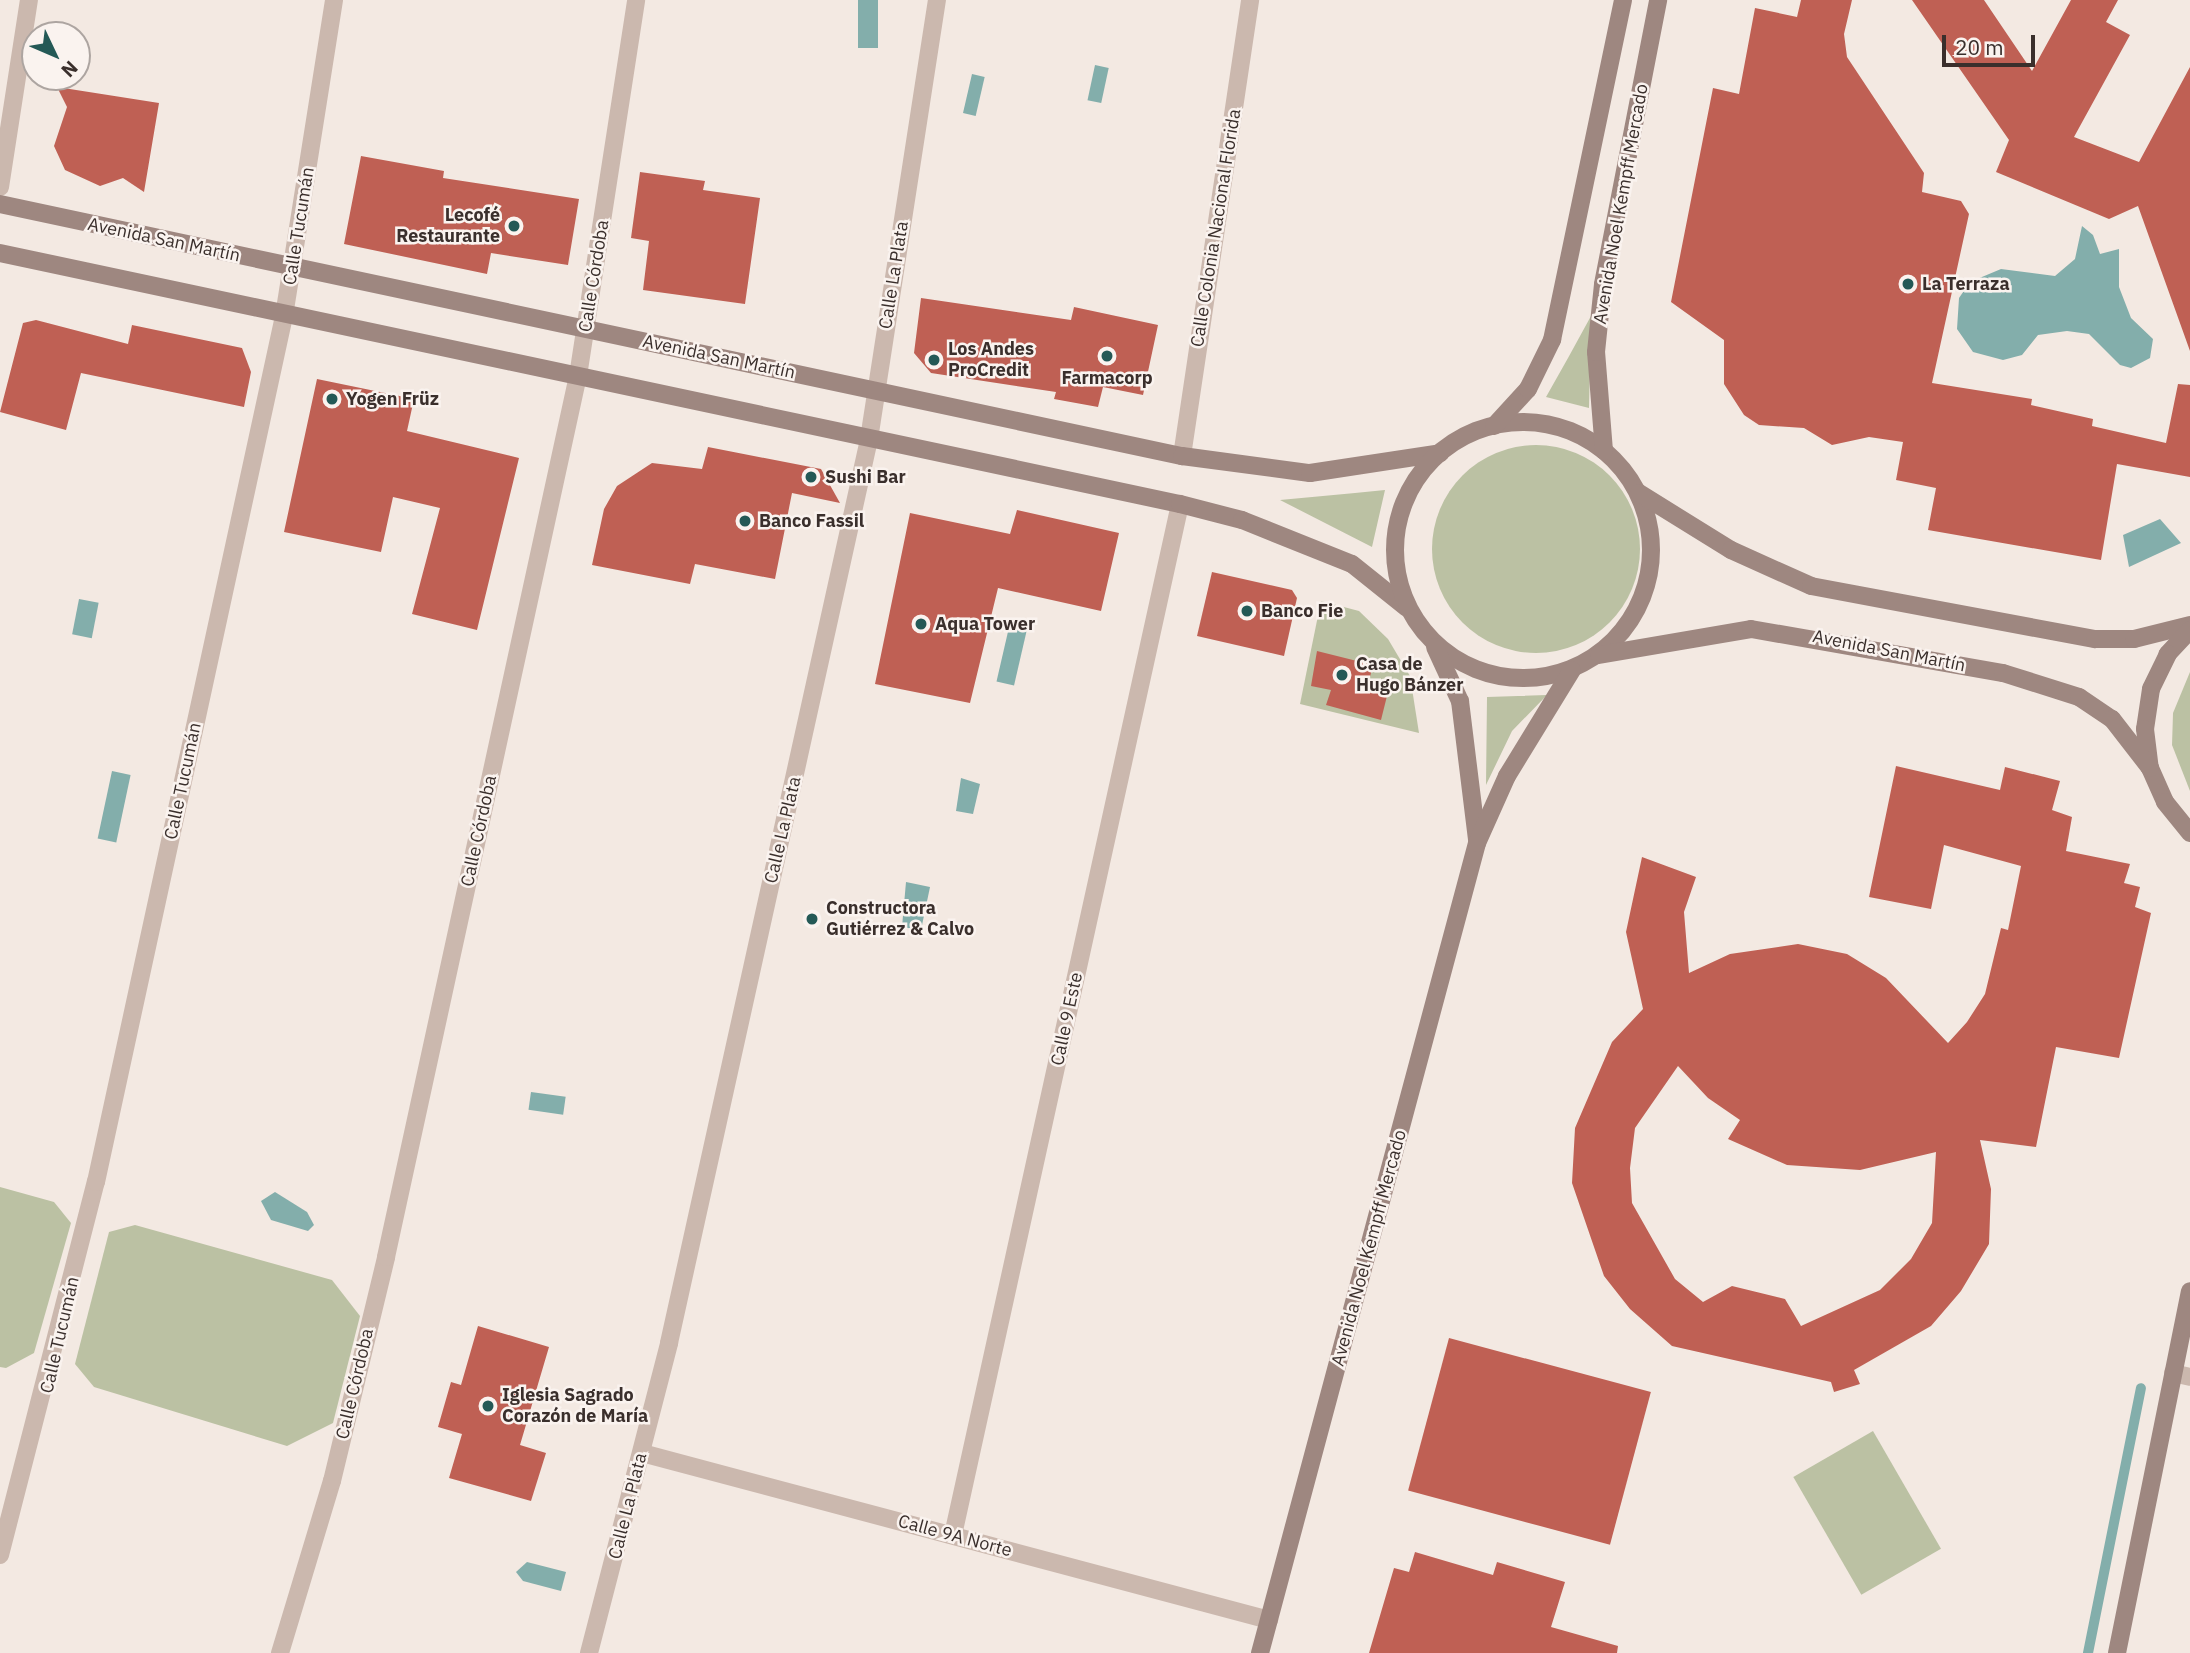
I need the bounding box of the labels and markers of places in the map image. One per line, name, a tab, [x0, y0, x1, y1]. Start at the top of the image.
place label: Lecofé Restaurante	[396, 205, 500, 248]
marker: Lecofé Restaurante	[506, 218, 522, 234]
place label: La Terraza	[1922, 273, 2010, 295]
marker: La Terraza	[1900, 276, 1916, 292]
place label: Los Andes ProCredit	[948, 339, 1034, 382]
marker: Farmacorp	[1099, 348, 1115, 364]
marker: Los Andes ProCredit	[926, 352, 942, 368]
place label: Farmacorp	[1061, 367, 1153, 389]
place label: Yogen Früz	[346, 388, 439, 410]
marker: Yogen Früz	[324, 391, 340, 407]
place label: Sushi Bar	[825, 466, 906, 488]
marker: Sushi Bar	[803, 469, 819, 485]
place label: Banco Fassil	[759, 510, 864, 532]
marker: Banco Fassil	[737, 513, 753, 529]
place label: Banco Fie	[1261, 600, 1343, 622]
marker: Banco Fie	[1239, 603, 1255, 619]
place label: Aqua Tower	[935, 613, 1035, 635]
marker: Aqua Tower	[913, 616, 929, 632]
place label: Casa de Hugo Bánzer	[1356, 654, 1463, 696]
marker: Casa de Hugo Bánzer	[1334, 667, 1350, 683]
place label: Constructora Gutiérrez & Calvo	[826, 898, 974, 940]
marker: Constructora Gutiérrez & Calvo	[804, 911, 820, 927]
place label: Iglesia Sagrado Corazón de María	[502, 1385, 648, 1428]
marker: Iglesia Sagrado Corazón de María	[480, 1398, 496, 1414]

